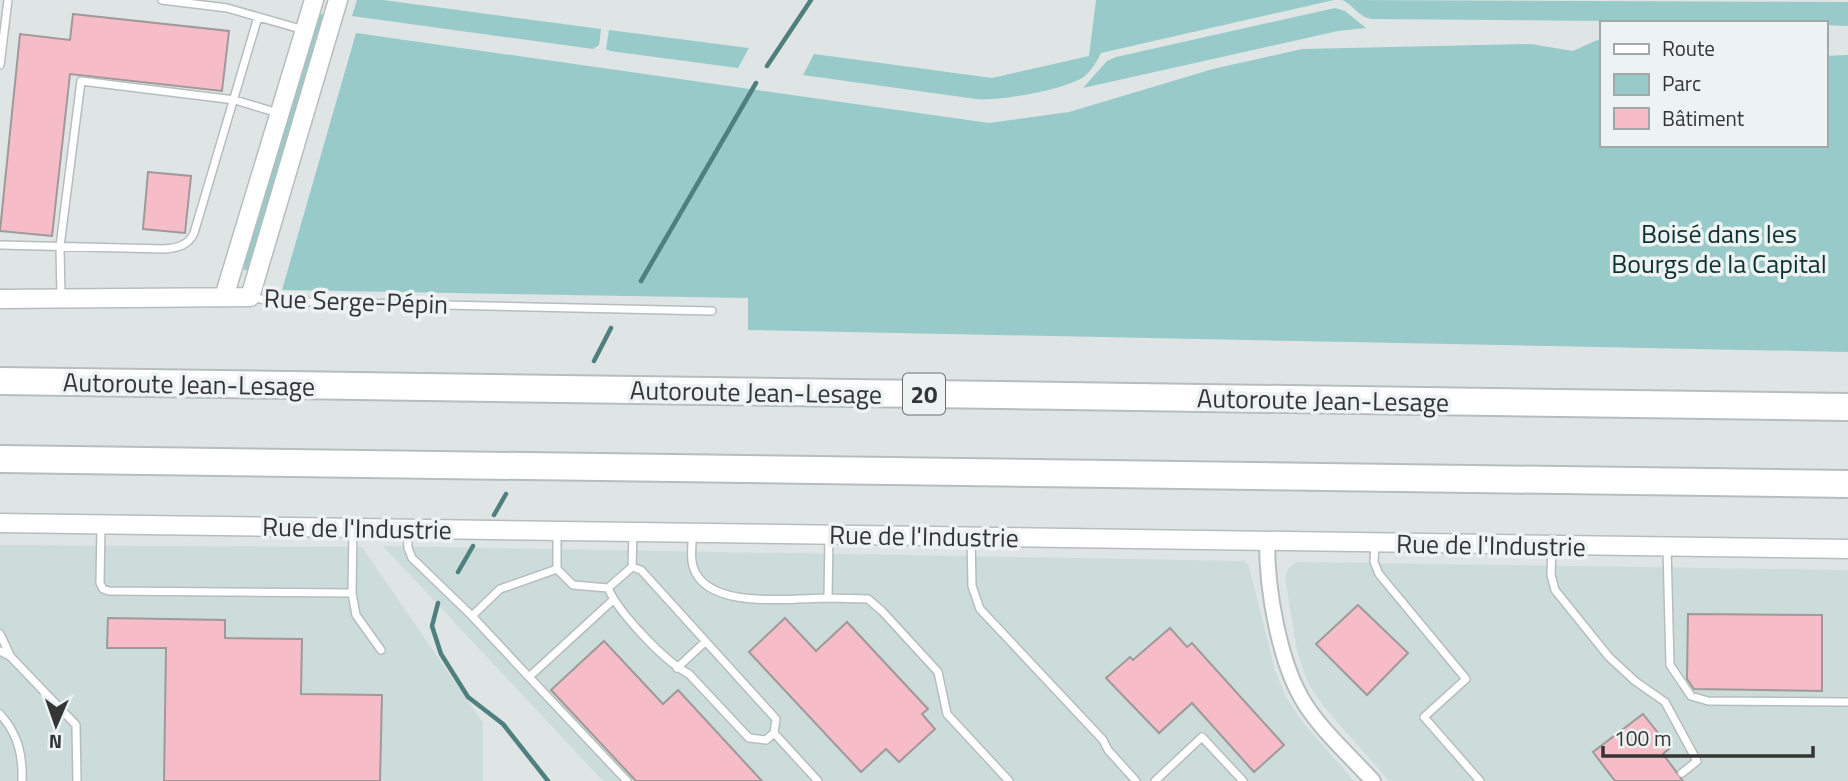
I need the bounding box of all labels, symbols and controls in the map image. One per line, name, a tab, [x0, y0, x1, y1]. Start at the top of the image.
legend	[1600, 21, 1827, 147]
text: Route	[1662, 32, 1715, 64]
text: Parc	[1662, 67, 1701, 99]
text: Bâtiment	[1662, 102, 1745, 134]
park label: Boisé dans les Bourgs de la Capital	[1611, 214, 1827, 283]
street label: Rue Serge-Pépin	[263, 278, 449, 324]
street label: Autoroute Jean-Lesage	[62, 362, 316, 406]
street label: Autoroute Jean-Lesage	[629, 370, 883, 414]
road number: 20	[903, 374, 945, 414]
street label: Autoroute Jean-Lesage	[1196, 378, 1450, 422]
street label: Rue de l'Industrie	[262, 507, 452, 549]
street label: Rue de l'Industrie	[829, 515, 1019, 557]
street label: Rue de l'Industrie	[1396, 524, 1586, 566]
north arrow	[21, 690, 91, 760]
scale bar	[1603, 714, 1813, 758]
text: 100 m	[1614, 722, 1671, 754]
text: N	[48, 728, 62, 757]

